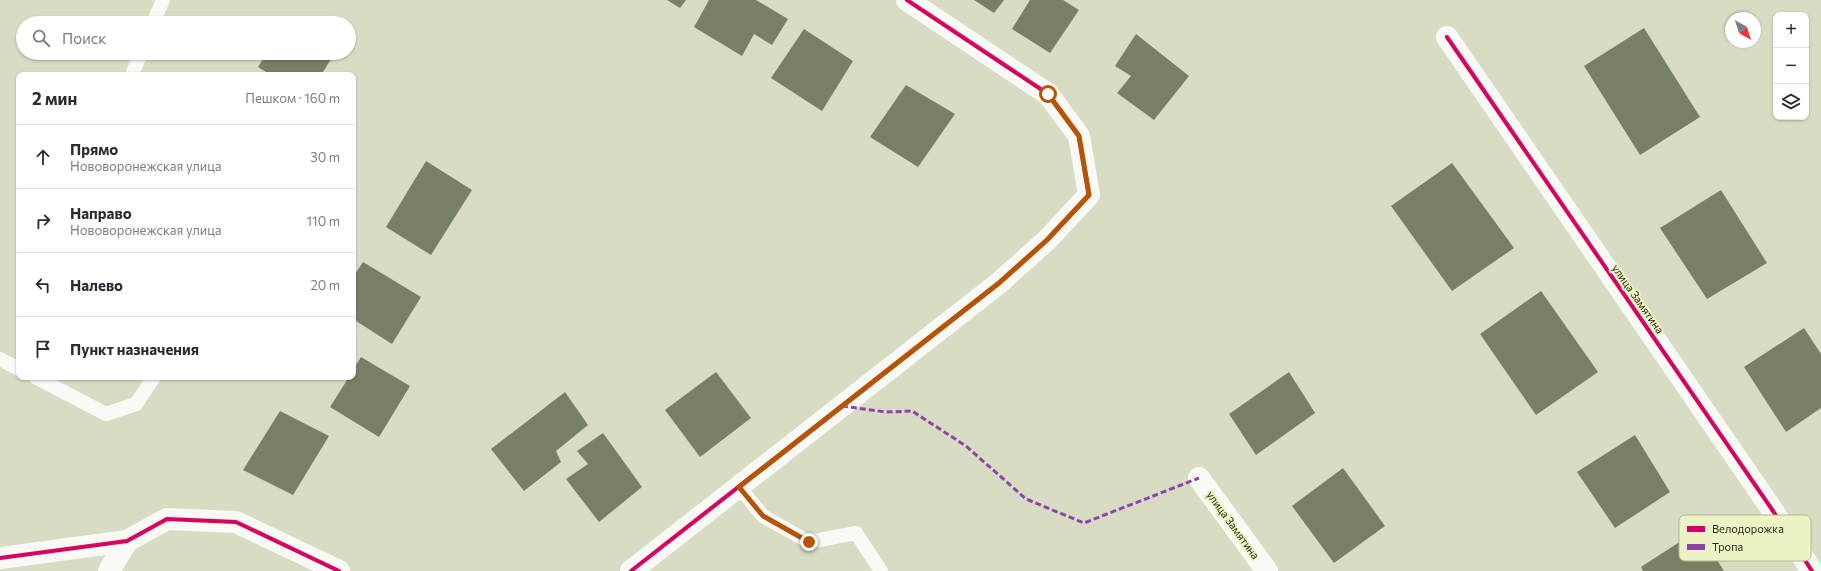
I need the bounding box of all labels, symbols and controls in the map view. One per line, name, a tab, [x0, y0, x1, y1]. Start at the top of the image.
north arrow	[1725, 12, 1761, 48]
map controls	[1773, 12, 1809, 120]
button: +	[1773, 12, 1809, 48]
search box	[16, 16, 356, 60]
icon: search	[30, 27, 52, 49]
text: Поиск	[62, 29, 106, 47]
button: −	[1773, 48, 1809, 84]
button: layers	[1773, 84, 1809, 120]
route start	[1039, 85, 1057, 103]
text: 2 мин	[32, 88, 77, 109]
text: Пешком · 160 m	[245, 90, 340, 106]
text: Прямо	[70, 140, 118, 158]
icon: ahead	[32, 146, 54, 168]
text: 30 m	[310, 149, 340, 165]
text: Нововоронежская улица	[70, 158, 221, 174]
text: Направо	[70, 204, 132, 222]
icon: right	[32, 210, 54, 232]
text: 110 m	[307, 213, 340, 229]
text: Нововоронежская улица	[70, 222, 221, 238]
street label: улица Замятина	[1610, 262, 1667, 336]
icon: left	[32, 274, 54, 296]
text: Налево	[70, 276, 123, 294]
text: 20 m	[311, 277, 340, 293]
icon: arrive	[32, 338, 54, 360]
text: Пункт назначения	[70, 340, 199, 358]
street label: улица Замятина	[1204, 488, 1263, 561]
legend	[1679, 515, 1811, 561]
text: Велодорожка	[1712, 522, 1784, 535]
route end	[800, 533, 818, 551]
text: Тропа	[1712, 540, 1743, 553]

